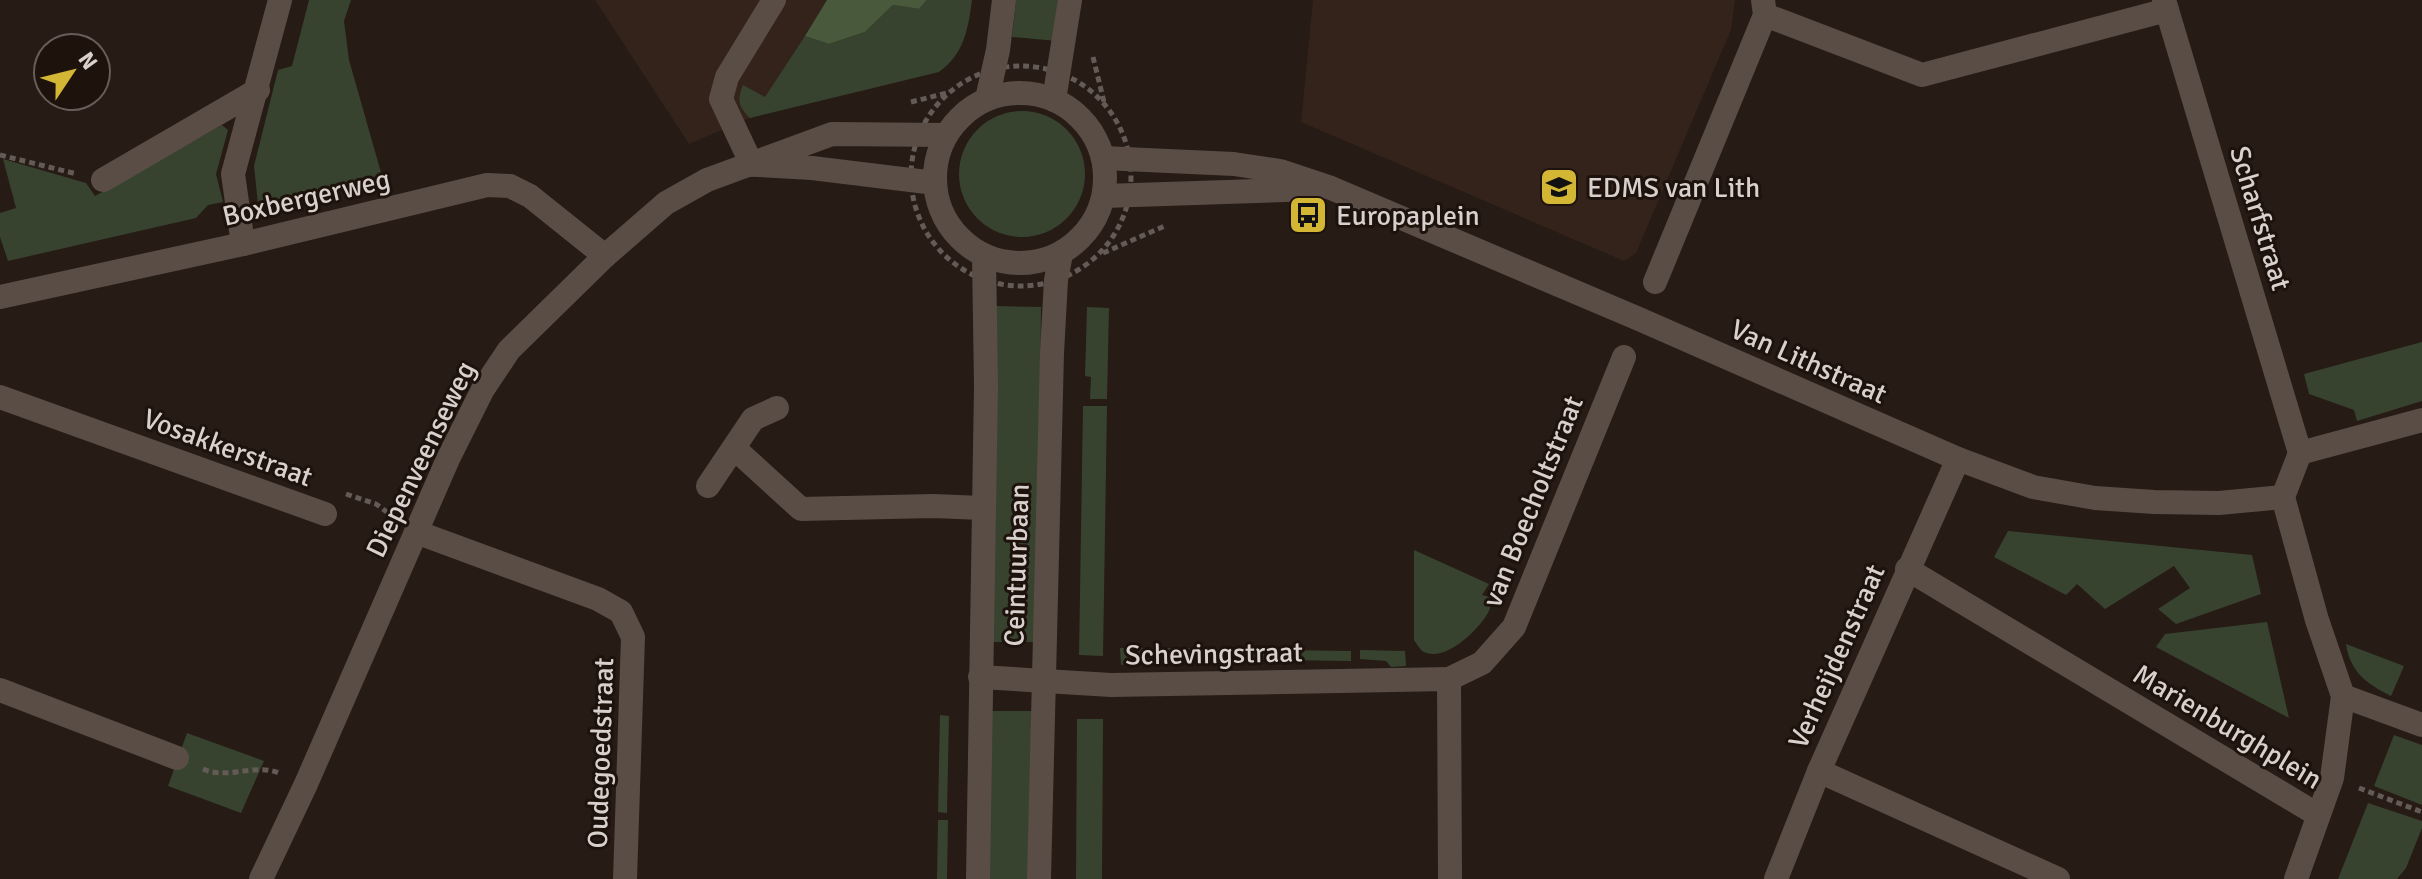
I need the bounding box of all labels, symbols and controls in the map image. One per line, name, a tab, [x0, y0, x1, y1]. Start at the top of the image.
north arrow	[32, 32, 112, 112]
text: N	[73, 47, 103, 75]
street label: Scharfstraat	[2222, 142, 2298, 295]
street label: Boxbergerweg	[219, 162, 393, 234]
school or university icon: EDMS van Lith	[1538, 166, 1580, 208]
place label: EDMS van Lith	[1587, 171, 1760, 205]
bus stop icon: Europaplein	[1287, 194, 1329, 236]
place label: Europaplein	[1336, 199, 1480, 233]
street label: Van Lithstraat	[1725, 312, 1892, 412]
street label: Diepenveenseweg	[359, 356, 483, 563]
street label: van Boecholtstraat	[1475, 391, 1591, 612]
street label: Vosakkerstraat	[138, 402, 317, 494]
street label: Ceintuurbaan	[997, 483, 1037, 647]
street label: Verheijdenstraat	[1781, 559, 1893, 754]
street label: Schevingstraat	[1125, 635, 1303, 673]
street label: Oudegoedstraat	[581, 657, 621, 849]
street label: Marienburghplein	[2127, 657, 2328, 797]

